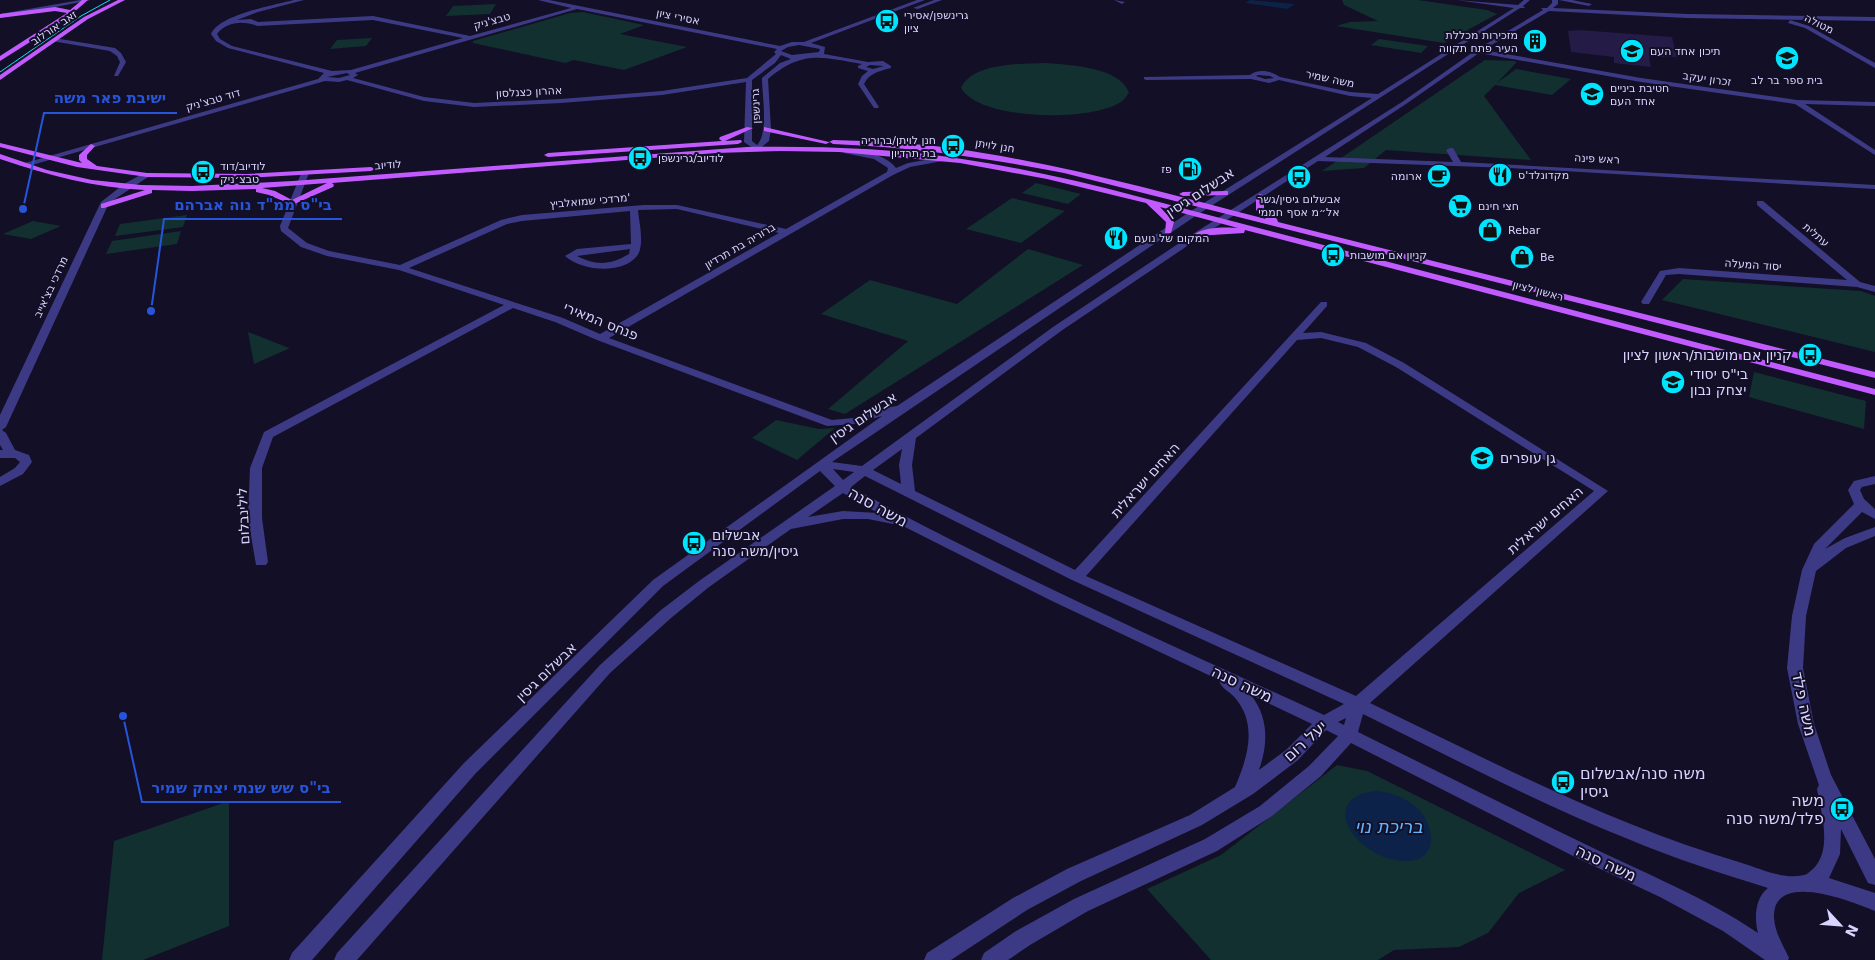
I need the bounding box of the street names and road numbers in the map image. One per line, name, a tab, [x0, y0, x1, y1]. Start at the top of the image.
street label: אסירי ציון	[655, 6, 701, 28]
street label: זאב אורלוב	[28, 8, 80, 48]
street label: טבצ'ניק	[472, 10, 512, 32]
street label: מטולה	[1802, 11, 1836, 37]
street label: משה שמיר	[1304, 67, 1356, 91]
street label: זכרון יעקב	[1682, 69, 1732, 89]
street label: אהרון כצנלסון	[496, 84, 562, 100]
street label: דוד טבצ'ניק	[184, 86, 242, 114]
street label: גרינשפן	[749, 88, 763, 124]
street label: חנן לויתן	[974, 136, 1016, 156]
street label: ראש פינה	[1574, 151, 1620, 167]
street label: לודיוב	[374, 158, 402, 172]
street label: אבשלום גיסין	[1163, 164, 1237, 220]
street label: מרדכי שמואלביץ'	[549, 191, 631, 211]
street label: ברוריה בת תרדיון	[702, 220, 778, 272]
street label: עתלית	[1800, 220, 1832, 250]
street label: מרדכי בצ'אייב	[31, 254, 71, 320]
street label: יסוד המעלה	[1724, 257, 1782, 273]
street label: ראשון לציון	[1511, 278, 1565, 304]
street label: פנחס המאירי	[561, 299, 641, 343]
street label: אבשלום גיסין	[826, 389, 900, 445]
street label: האחים ישראלית	[1107, 439, 1183, 521]
street label: משה סנה	[845, 483, 911, 531]
street label: האחים ישראלית	[1504, 483, 1586, 557]
street label: לילינבלום	[234, 487, 252, 545]
street label: אבשלום גיסין	[512, 639, 580, 705]
street label: משה סנה	[1209, 662, 1275, 706]
street label: משה פלד	[1788, 670, 1820, 738]
street label: יעל רום	[1279, 717, 1331, 765]
street label: משה סנה	[1573, 841, 1639, 885]

